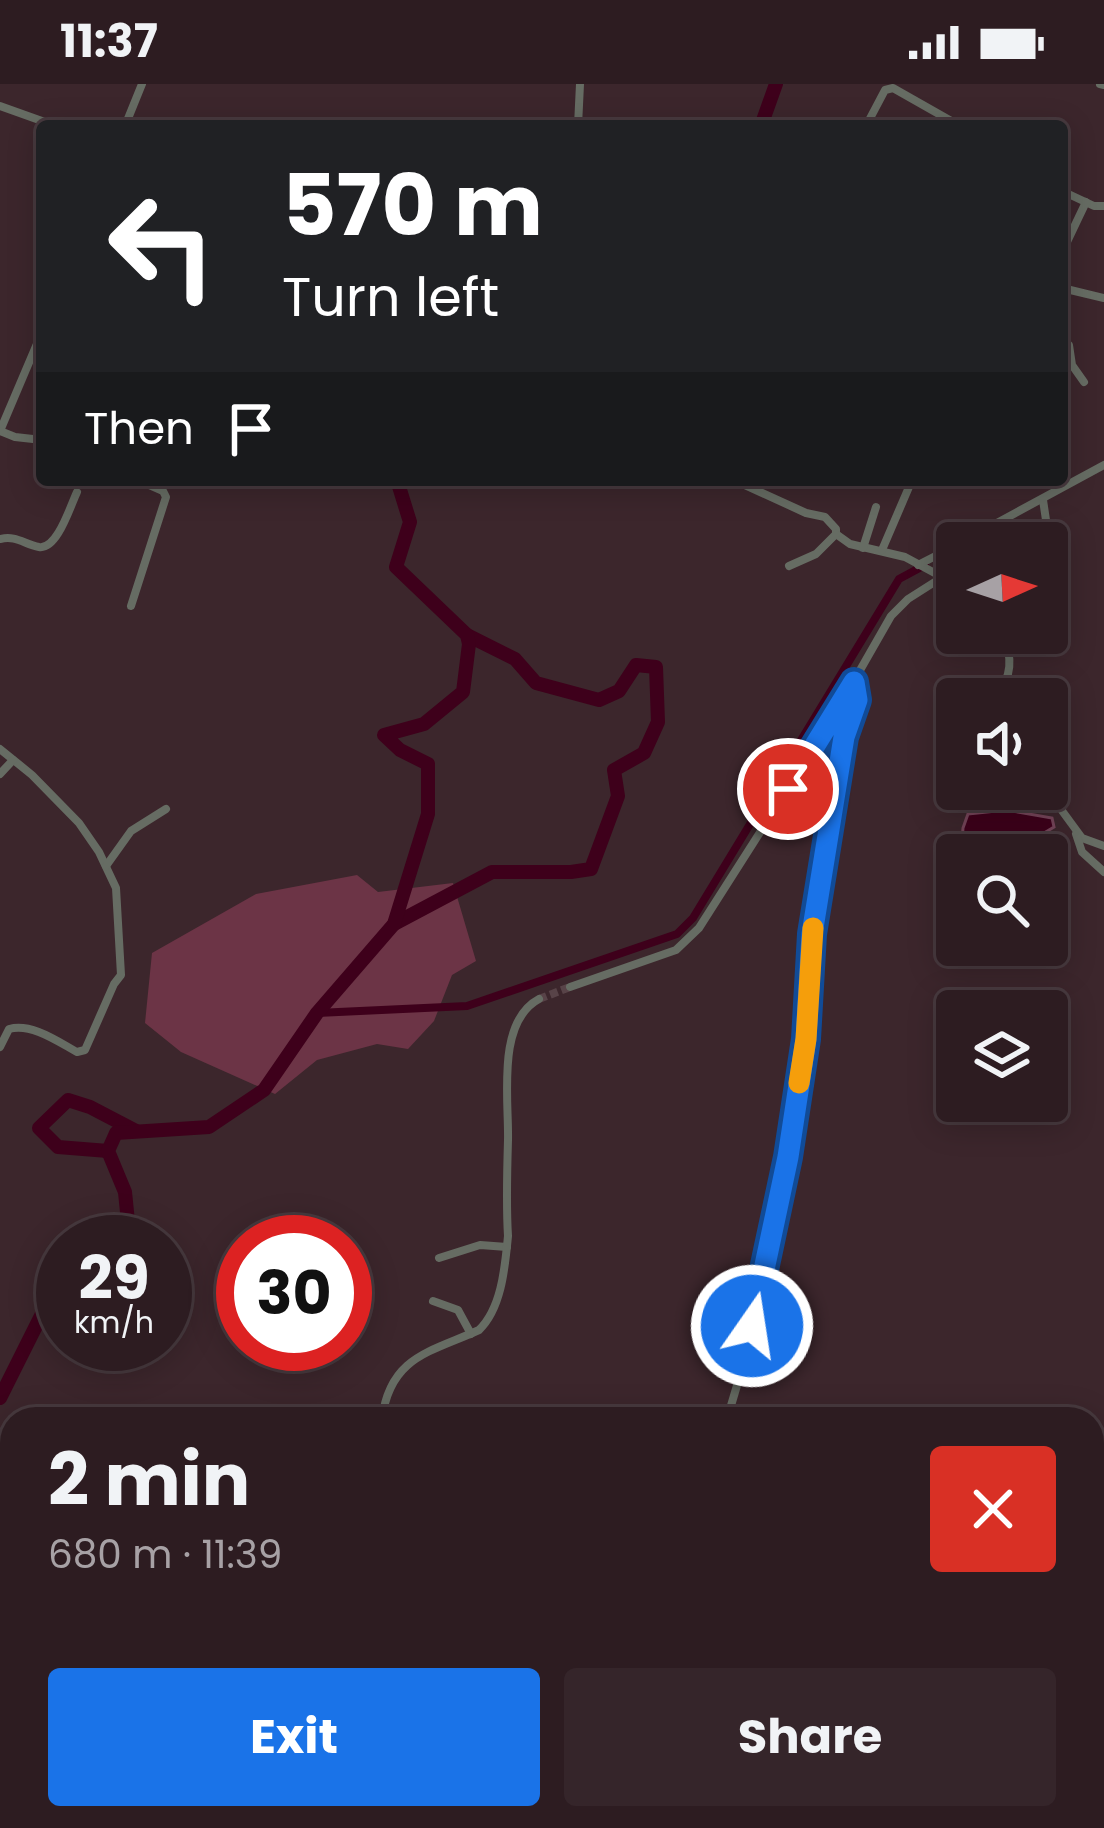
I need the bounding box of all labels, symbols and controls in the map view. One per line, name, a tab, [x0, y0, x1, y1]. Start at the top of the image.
text: 11:37	[60, 10, 158, 73]
text: 570 m	[282, 147, 543, 264]
icon: left	[84, 168, 240, 324]
text: Turn left	[282, 259, 499, 335]
icon: arrive	[218, 396, 284, 462]
text: Then	[84, 397, 194, 460]
north arrow	[936, 522, 1068, 654]
map controls	[936, 522, 1068, 1122]
button: sound	[936, 678, 1068, 810]
pin	[737, 738, 839, 840]
icon: arrive	[755, 756, 821, 822]
button: search	[936, 834, 1068, 966]
button: layers	[936, 990, 1068, 1122]
speed limit sign: 30	[216, 1215, 372, 1371]
text: 29	[78, 1236, 150, 1320]
position arrow	[689, 1263, 815, 1389]
text: km/h	[74, 1301, 154, 1344]
text: 2 min	[48, 1429, 250, 1530]
button: close	[930, 1446, 1056, 1572]
text: 680 m · 11:39	[48, 1527, 282, 1582]
button: Exit	[48, 1668, 540, 1806]
button: Share	[564, 1668, 1056, 1806]

